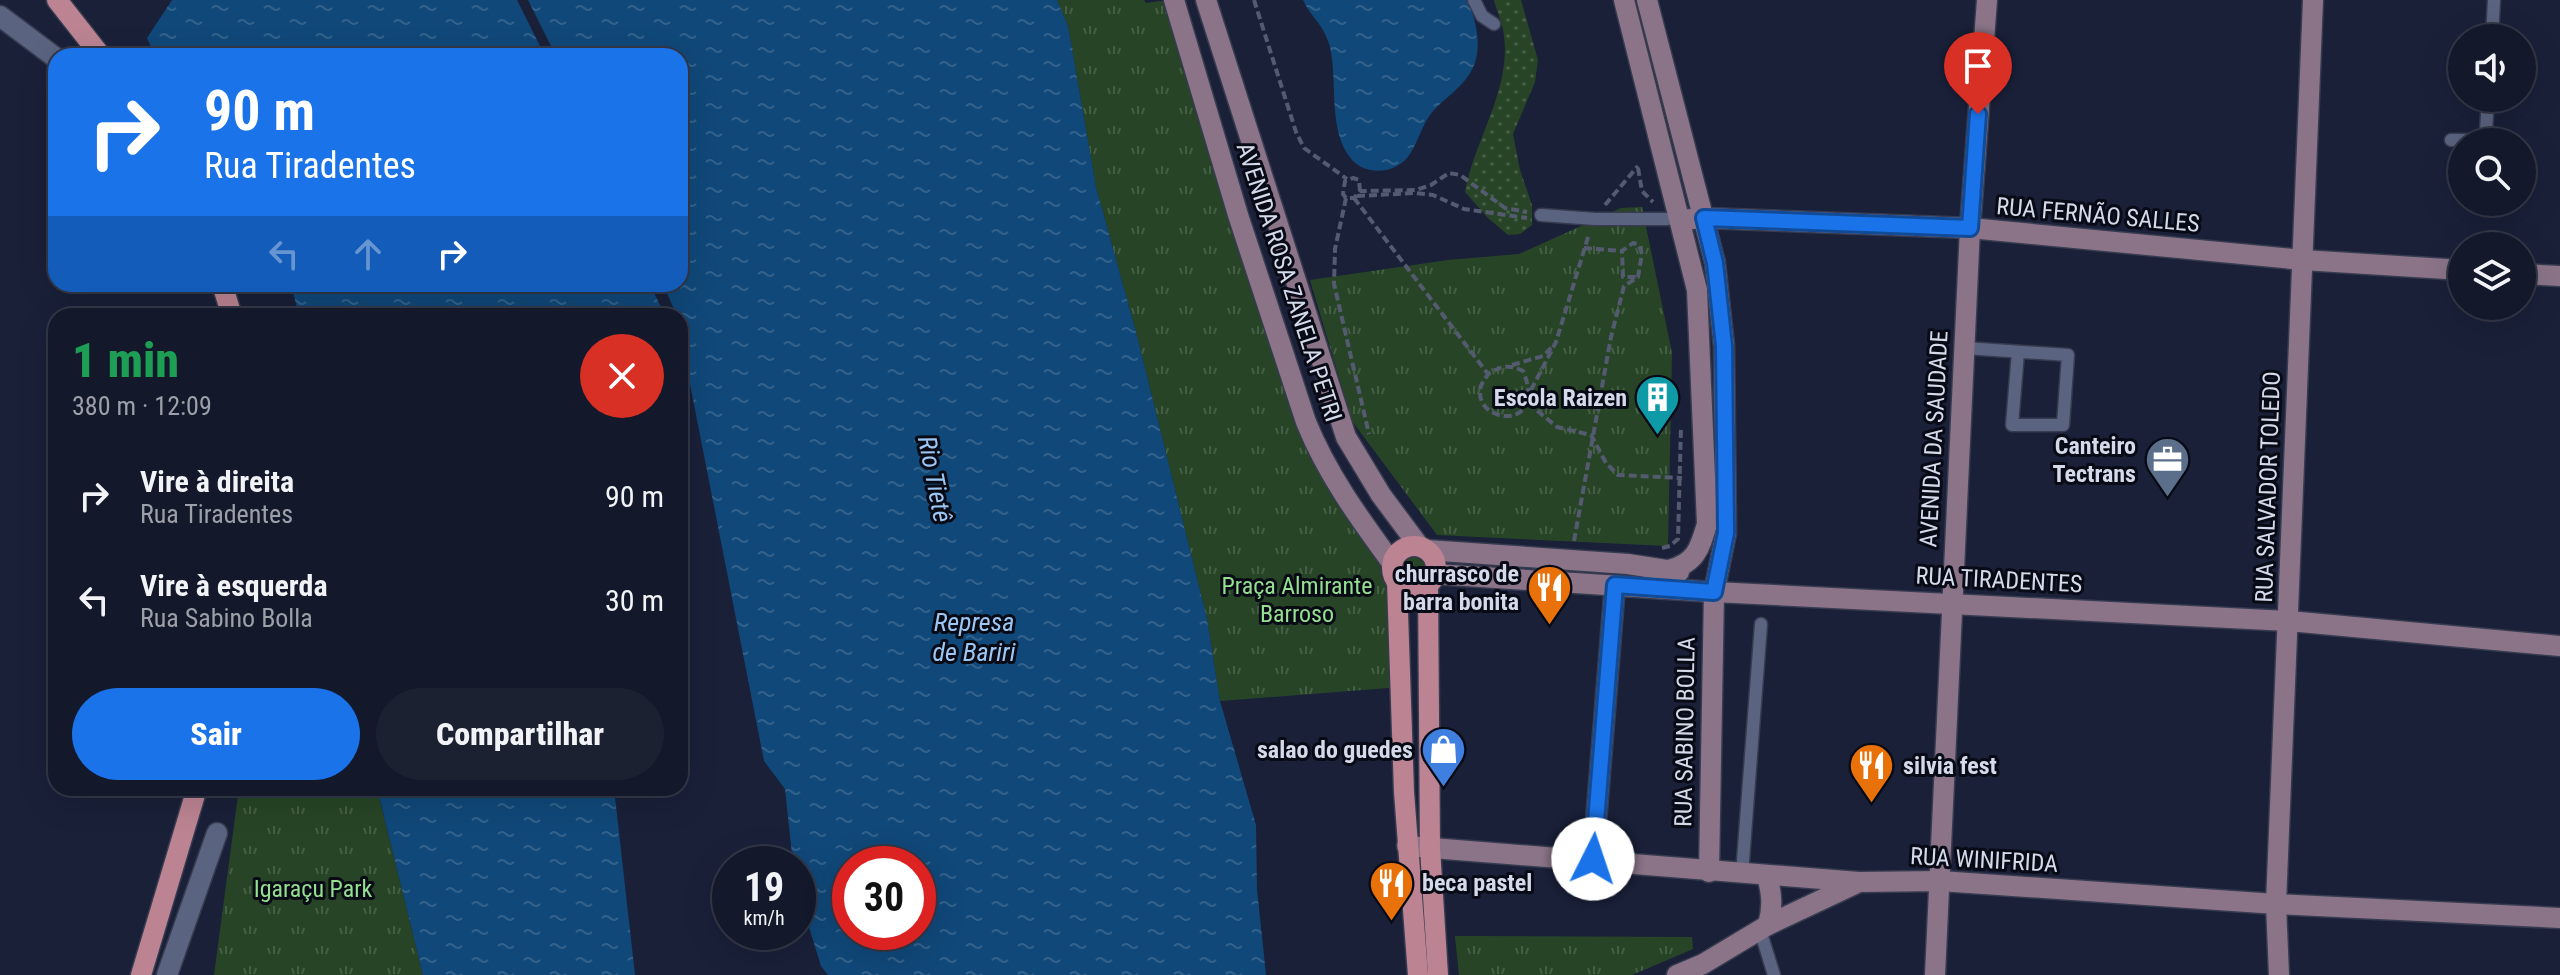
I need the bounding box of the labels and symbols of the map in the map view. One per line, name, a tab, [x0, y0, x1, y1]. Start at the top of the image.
pin	[1944, 32, 2012, 114]
street label: AVENIDA ROSA ZANELA PETRI	[1231, 139, 1347, 425]
street label: RUA FERNÃO SALLES	[1995, 192, 2201, 238]
street label: AVENIDA DA SAUDADE	[1914, 330, 1954, 548]
street label: RUA SALVADOR TOLEDO	[2250, 371, 2286, 603]
building icon: Escola Raizen	[1634, 374, 1682, 437]
place label: Escola Raizen	[1494, 384, 1627, 412]
place label: Canteiro Tectrans	[2053, 432, 2136, 488]
water label: Rio Tietê	[912, 433, 958, 525]
office icon: Canteiro Tectrans	[2143, 436, 2191, 499]
place label: churrasco de barra bonita	[1395, 560, 1519, 616]
street label: RUA TIRADENTES	[1915, 562, 2083, 598]
restaurant icon: churrasco de barra bonita	[1526, 564, 1574, 627]
park label: Praça Almirante Barroso	[1222, 572, 1372, 628]
water label: Represa de Bariri	[932, 607, 1016, 667]
street label: RUA SABINO BOLLA	[1669, 637, 1701, 827]
shop icon: salao do guedes	[1420, 726, 1468, 789]
place label: salao do guedes	[1257, 736, 1413, 764]
restaurant icon: silvia fest	[1848, 742, 1896, 805]
place label: silvia fest	[1903, 752, 1997, 780]
position arrow	[1551, 817, 1635, 901]
street label: RUA WINIFRIDA	[1909, 842, 2059, 878]
speed limit sign: 30	[832, 846, 936, 950]
restaurant icon: beca pastel	[1367, 859, 1415, 922]
place label: beca pastel	[1422, 869, 1532, 897]
park label: Igaraçu Park	[254, 875, 373, 903]

